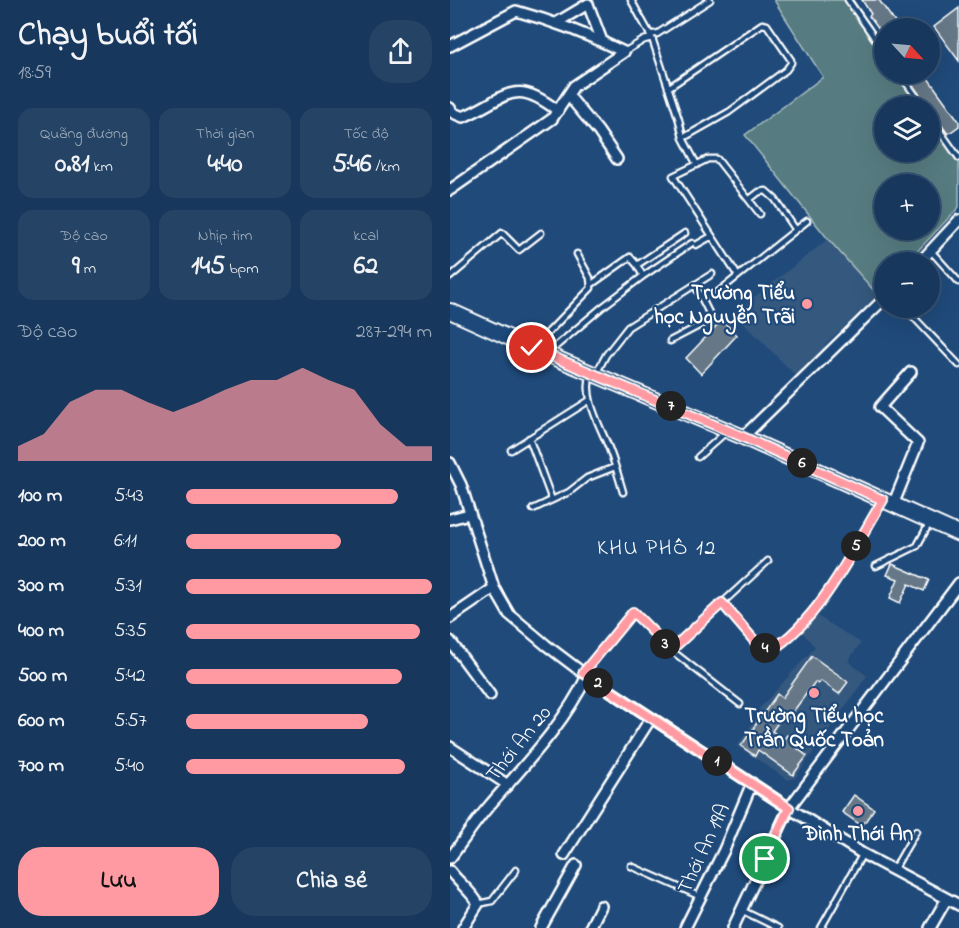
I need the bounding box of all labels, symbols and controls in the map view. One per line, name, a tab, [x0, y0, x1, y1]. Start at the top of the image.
text: Chạy buổi tối	[18, 12, 198, 60]
north arrow	[874, 18, 940, 84]
map controls	[874, 18, 940, 318]
button: share	[369, 20, 432, 83]
text: 18:59	[18, 59, 51, 88]
button: layers	[874, 96, 940, 162]
text: Quãng đường	[40, 122, 128, 146]
text: Thời gian	[196, 122, 254, 146]
text: Tốc độ	[344, 122, 388, 146]
text: 0.81	[55, 146, 90, 184]
text: 4:40	[208, 146, 242, 184]
text: 5:46	[332, 146, 371, 184]
text: km	[90, 155, 113, 179]
text: /km	[371, 155, 400, 179]
button: +	[874, 174, 940, 240]
text: Độ cao	[60, 224, 108, 248]
text: Nhịp tim	[198, 224, 252, 248]
text: kcal	[353, 224, 379, 248]
text: 9	[72, 248, 80, 286]
text: 145	[191, 248, 225, 286]
text: 62	[354, 248, 378, 286]
button: −	[874, 252, 940, 318]
text: m	[80, 257, 96, 281]
text: bpm	[225, 257, 259, 281]
place label: Trường Tiểu học Nguyễn Trãi	[654, 279, 795, 335]
marker: Trường Tiểu học Nguyễn Trãi	[800, 297, 814, 311]
text: Độ cao	[18, 318, 78, 347]
text: 287–294 m	[356, 318, 432, 347]
pin	[506, 322, 557, 373]
icon: check	[515, 331, 548, 364]
pin: 7	[656, 391, 686, 421]
text: 7	[668, 394, 674, 418]
pin: 6	[787, 448, 817, 478]
text: 6	[798, 451, 806, 475]
text: 100 m	[18, 482, 62, 511]
text: 5:43	[114, 482, 144, 511]
text: 200 m	[18, 527, 66, 556]
text: 6:11	[114, 527, 137, 556]
pin: 5	[841, 531, 871, 561]
district label: KHU PHỐ 12	[597, 533, 717, 565]
text: 5	[851, 534, 861, 558]
text: 300 m	[18, 572, 64, 601]
text: 5:31	[114, 572, 142, 601]
text: 400 m	[18, 617, 64, 646]
text: 5:35	[114, 617, 147, 646]
pin: 3	[650, 629, 680, 659]
text: 3	[662, 632, 668, 656]
pin: 4	[750, 633, 780, 663]
text: 4	[762, 636, 768, 660]
text: 500 m	[18, 662, 67, 691]
text: 5:42	[114, 662, 145, 691]
pin: 2	[583, 668, 613, 698]
text: 2	[594, 671, 602, 695]
marker: Trường Tiểu học Trần Quốc Toản	[807, 686, 821, 700]
street label: Thới An 20	[480, 700, 560, 789]
place label: Trường Tiểu học Trần Quốc Toản	[744, 702, 884, 756]
text: 600 m	[18, 707, 65, 736]
text: 5:57	[114, 707, 147, 736]
pin: 1	[702, 746, 732, 776]
text: 1	[714, 749, 720, 773]
text: 700 m	[18, 752, 64, 781]
text: 5:40	[114, 752, 144, 781]
street label: Thới An 19A	[671, 799, 739, 899]
marker: Đình Thới An	[851, 804, 865, 818]
place label: Đình Thới An	[802, 820, 913, 850]
pin	[739, 833, 790, 884]
icon: arrive	[748, 842, 781, 875]
button: Lưu	[18, 847, 219, 916]
button: Chia sẻ	[231, 847, 432, 916]

